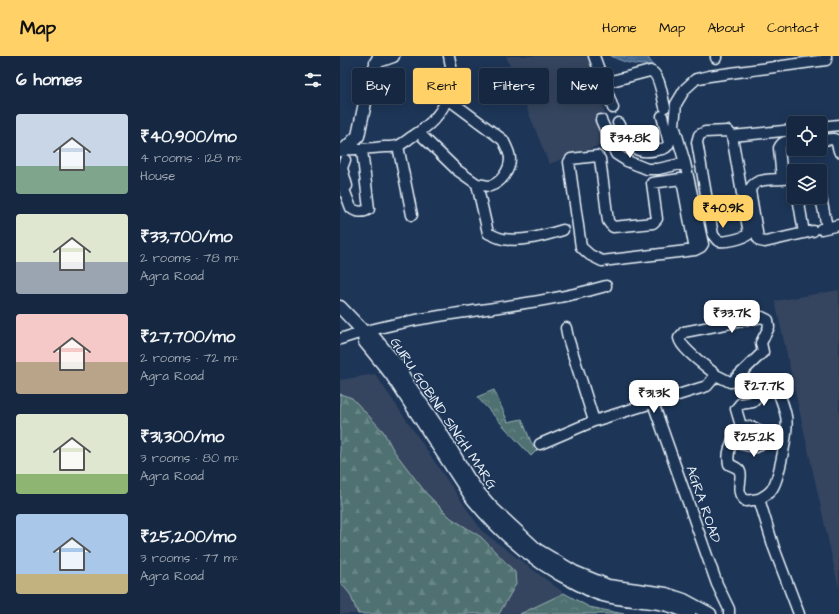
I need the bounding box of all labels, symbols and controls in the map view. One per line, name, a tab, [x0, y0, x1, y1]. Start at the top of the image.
text: Map	[20, 15, 56, 42]
text: Home	[602, 18, 637, 38]
text: Map	[659, 18, 685, 38]
text: About	[707, 18, 745, 38]
text: Contact	[767, 18, 819, 38]
text: 6 homes	[16, 68, 82, 92]
chip: Buy	[352, 68, 405, 104]
chip: Rent	[413, 68, 471, 104]
chip: Filters	[479, 68, 549, 104]
chip: New	[557, 68, 613, 104]
icon: filters	[302, 69, 324, 91]
map controls	[787, 116, 827, 204]
button: locate	[787, 116, 827, 156]
text: ₹40,900/mo	[140, 125, 237, 149]
pin: ₹34.8K	[597, 125, 663, 159]
text: ₹34.8K	[609, 129, 651, 147]
icon: home	[48, 130, 96, 178]
text: 4 rooms · 128 m²	[140, 149, 242, 167]
button: layers	[787, 164, 827, 204]
text: House	[140, 167, 175, 185]
pin: ₹40.9K	[690, 195, 756, 229]
text: ₹40.9K	[702, 199, 744, 217]
text: ₹33,700/mo	[140, 225, 232, 249]
icon: home	[48, 230, 96, 278]
text: 2 rooms · 78 m²	[140, 249, 240, 267]
text: Agra Road	[140, 267, 204, 285]
pin: ₹33.7K	[699, 300, 765, 334]
text: ₹33.7K	[713, 304, 751, 322]
text: ₹27,700/mo	[140, 325, 235, 349]
icon: home	[48, 330, 96, 378]
street label: GURU GOBIND SINGH MARG	[385, 334, 502, 494]
text: 2 rooms · 72 m²	[140, 349, 239, 367]
text: Agra Road	[140, 367, 204, 385]
pin: ₹27.7K	[731, 373, 797, 407]
text: ₹27.7K	[744, 377, 784, 395]
pin: ₹31.3K	[621, 380, 687, 414]
text: ₹31.3K	[638, 384, 670, 402]
pin: ₹25.2K	[721, 424, 787, 458]
text: ₹31,300/mo	[140, 425, 224, 449]
text: ₹25.2K	[733, 428, 775, 446]
icon: home	[48, 430, 96, 478]
text: 3 rooms · 80 m²	[140, 449, 239, 467]
street label: AGRA ROAD	[680, 463, 726, 546]
text: Agra Road	[140, 467, 204, 485]
text: ₹25,200/mo	[140, 525, 236, 549]
icon: home	[48, 530, 96, 578]
text: 3 rooms · 77 m²	[140, 549, 239, 567]
text: Agra Road	[140, 567, 204, 585]

